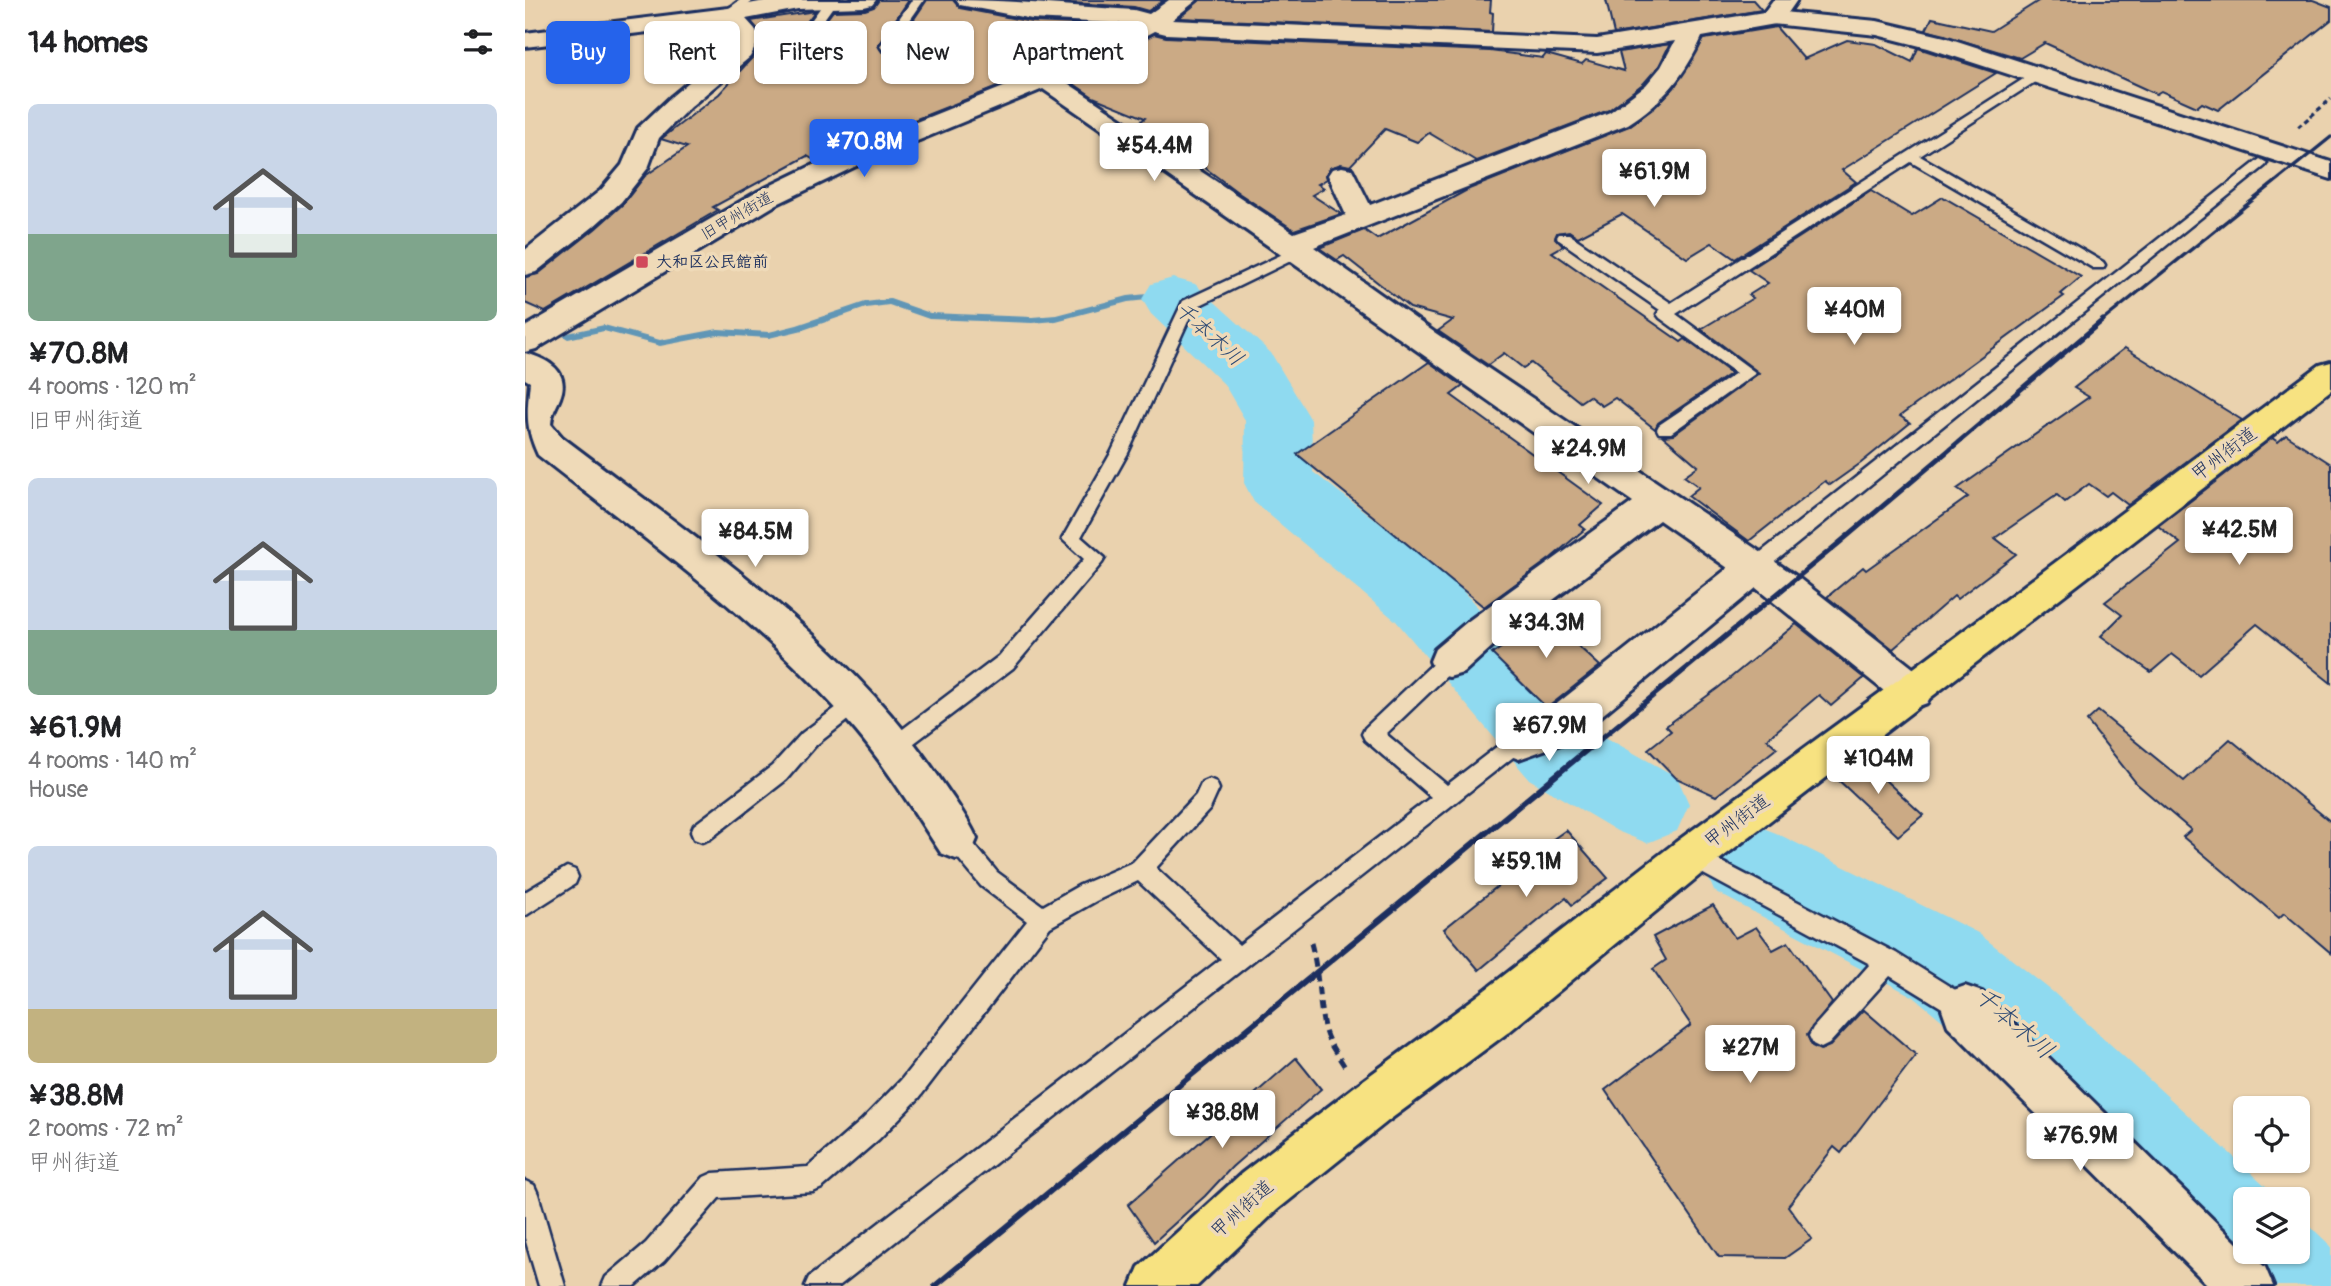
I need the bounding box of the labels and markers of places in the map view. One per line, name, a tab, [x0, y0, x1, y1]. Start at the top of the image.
pin: ¥70.8M	[807, 120, 921, 179]
pin: ¥54.4M	[1097, 124, 1211, 183]
pin: ¥61.9M	[1597, 150, 1711, 209]
place label: 大和区公民館前	[656, 252, 768, 272]
marker: 大和区公民館前	[634, 254, 650, 270]
pin: ¥40M	[1813, 288, 1895, 347]
pin: ¥24.9M	[1531, 426, 1645, 486]
pin: ¥42.5M	[2182, 508, 2296, 567]
pin: ¥84.5M	[698, 510, 812, 569]
pin: ¥34.3M	[1489, 600, 1603, 660]
pin: ¥67.9M	[1492, 704, 1606, 763]
pin: ¥104M	[1829, 736, 1927, 796]
pin: ¥59.1M	[1469, 839, 1583, 899]
pin: ¥27M	[1709, 1026, 1791, 1085]
pin: ¥38.8M	[1165, 1090, 1279, 1150]
pin: ¥76.9M	[2023, 1114, 2137, 1173]

